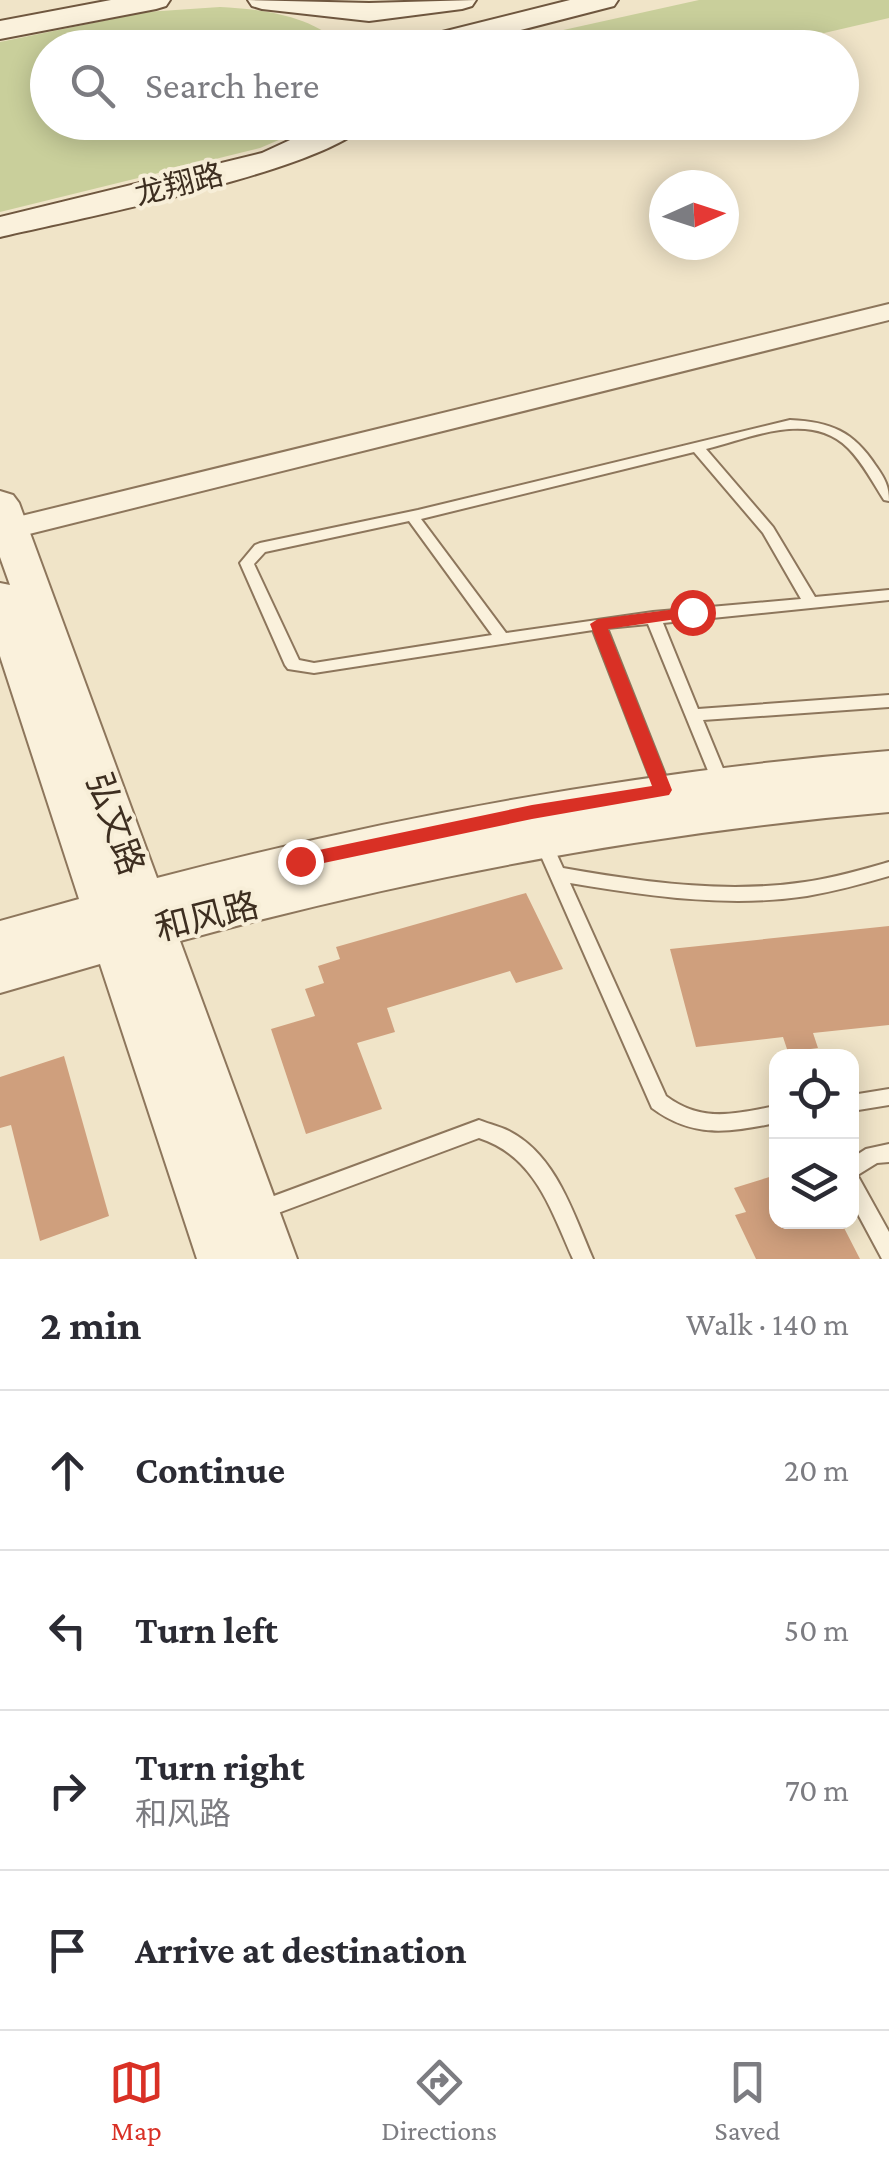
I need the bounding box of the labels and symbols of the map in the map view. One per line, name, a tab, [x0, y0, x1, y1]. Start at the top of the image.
street label: 龙翔路	[131, 157, 227, 211]
north arrow	[649, 170, 739, 260]
route start	[670, 590, 716, 636]
street label: 弘文路	[79, 768, 151, 880]
route end	[278, 839, 324, 885]
street label: 和风路	[151, 885, 263, 949]

